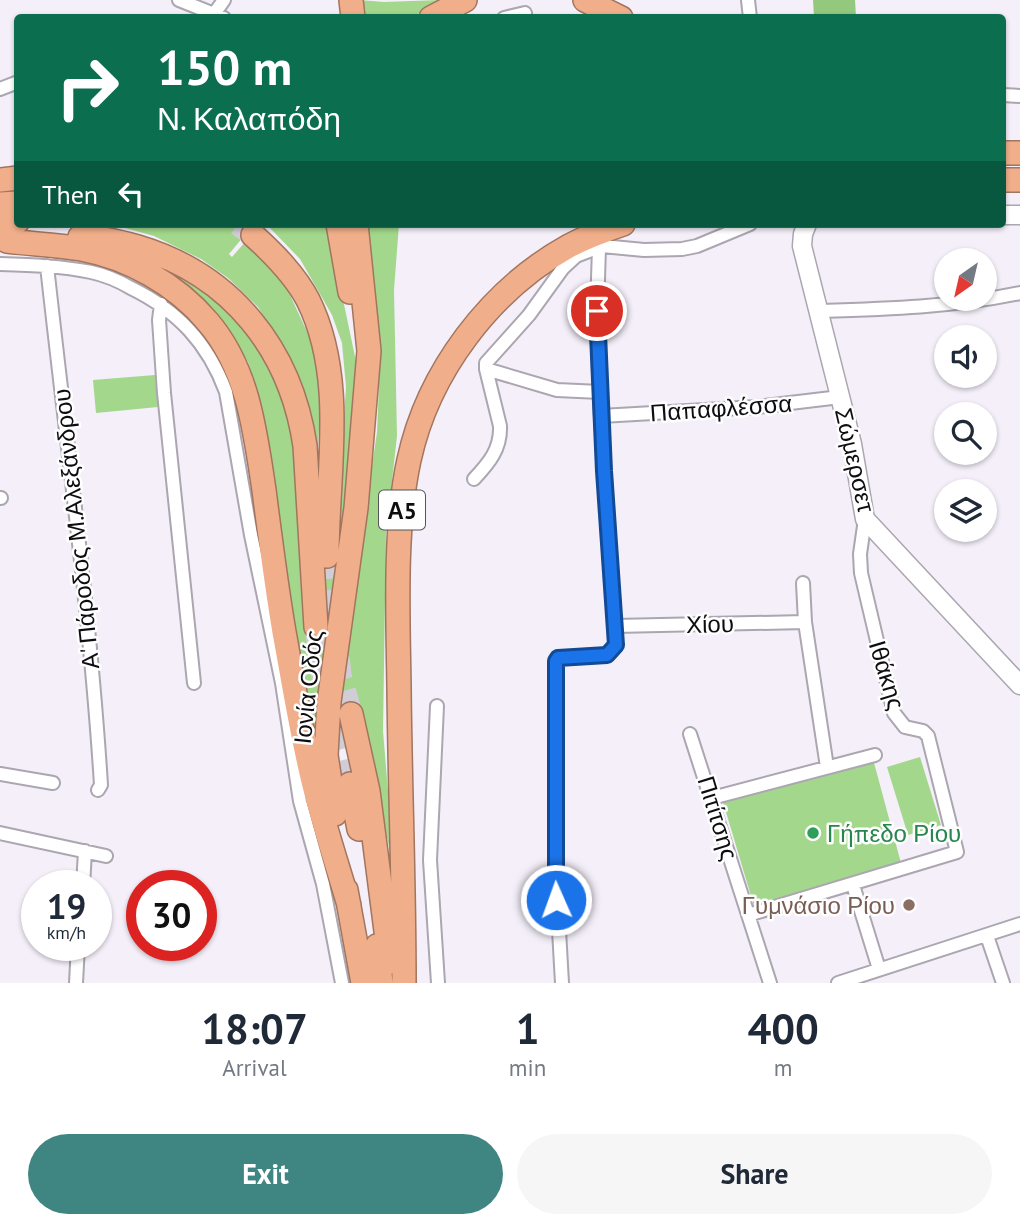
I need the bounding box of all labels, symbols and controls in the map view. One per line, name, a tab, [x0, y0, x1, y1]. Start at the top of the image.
text: 150 m	[157, 35, 292, 99]
icon: right	[42, 42, 133, 133]
text: Ν. Καλαπόδη	[157, 97, 341, 139]
icon: left	[112, 175, 150, 213]
text: Then	[42, 178, 98, 211]
north arrow	[934, 248, 998, 312]
map controls	[934, 248, 997, 542]
pin	[567, 281, 627, 341]
icon: arrive	[578, 292, 616, 330]
button: sound	[934, 325, 997, 388]
street label: Α' Πάροδος Μ.Αλεξάνδρου	[46, 387, 106, 671]
street label: Παπαφλέσσα	[649, 388, 793, 428]
button: search	[934, 402, 997, 465]
street label: Σώμερσετ	[828, 405, 882, 516]
button: layers	[934, 479, 997, 542]
road number: Α5	[379, 490, 425, 530]
street label: Χίου	[686, 608, 734, 640]
street label: Ιονία Οδός	[287, 628, 329, 746]
street label: Ιθάκης	[862, 637, 912, 713]
street label: Πιτίτσης	[691, 772, 745, 864]
place label: Γήπεδο Ρίου	[827, 818, 961, 849]
marker: Γήπεδο Ρίου	[805, 825, 821, 841]
position arrow	[519, 863, 593, 937]
speed limit sign: 30	[126, 870, 217, 961]
text: 19	[47, 883, 86, 929]
place label: Γυμνάσιο Ρίου	[742, 890, 895, 921]
marker: Γυμνάσιο Ρίου	[901, 897, 917, 913]
text: km/h	[47, 921, 86, 944]
text: 18:07	[201, 1001, 308, 1056]
text: 1	[516, 1001, 539, 1056]
text: 400	[747, 1001, 819, 1056]
text: Arrival	[222, 1053, 287, 1082]
text: min	[509, 1053, 546, 1082]
text: m	[774, 1053, 792, 1082]
button: Exit	[28, 1134, 503, 1214]
button: Share	[517, 1134, 992, 1214]

